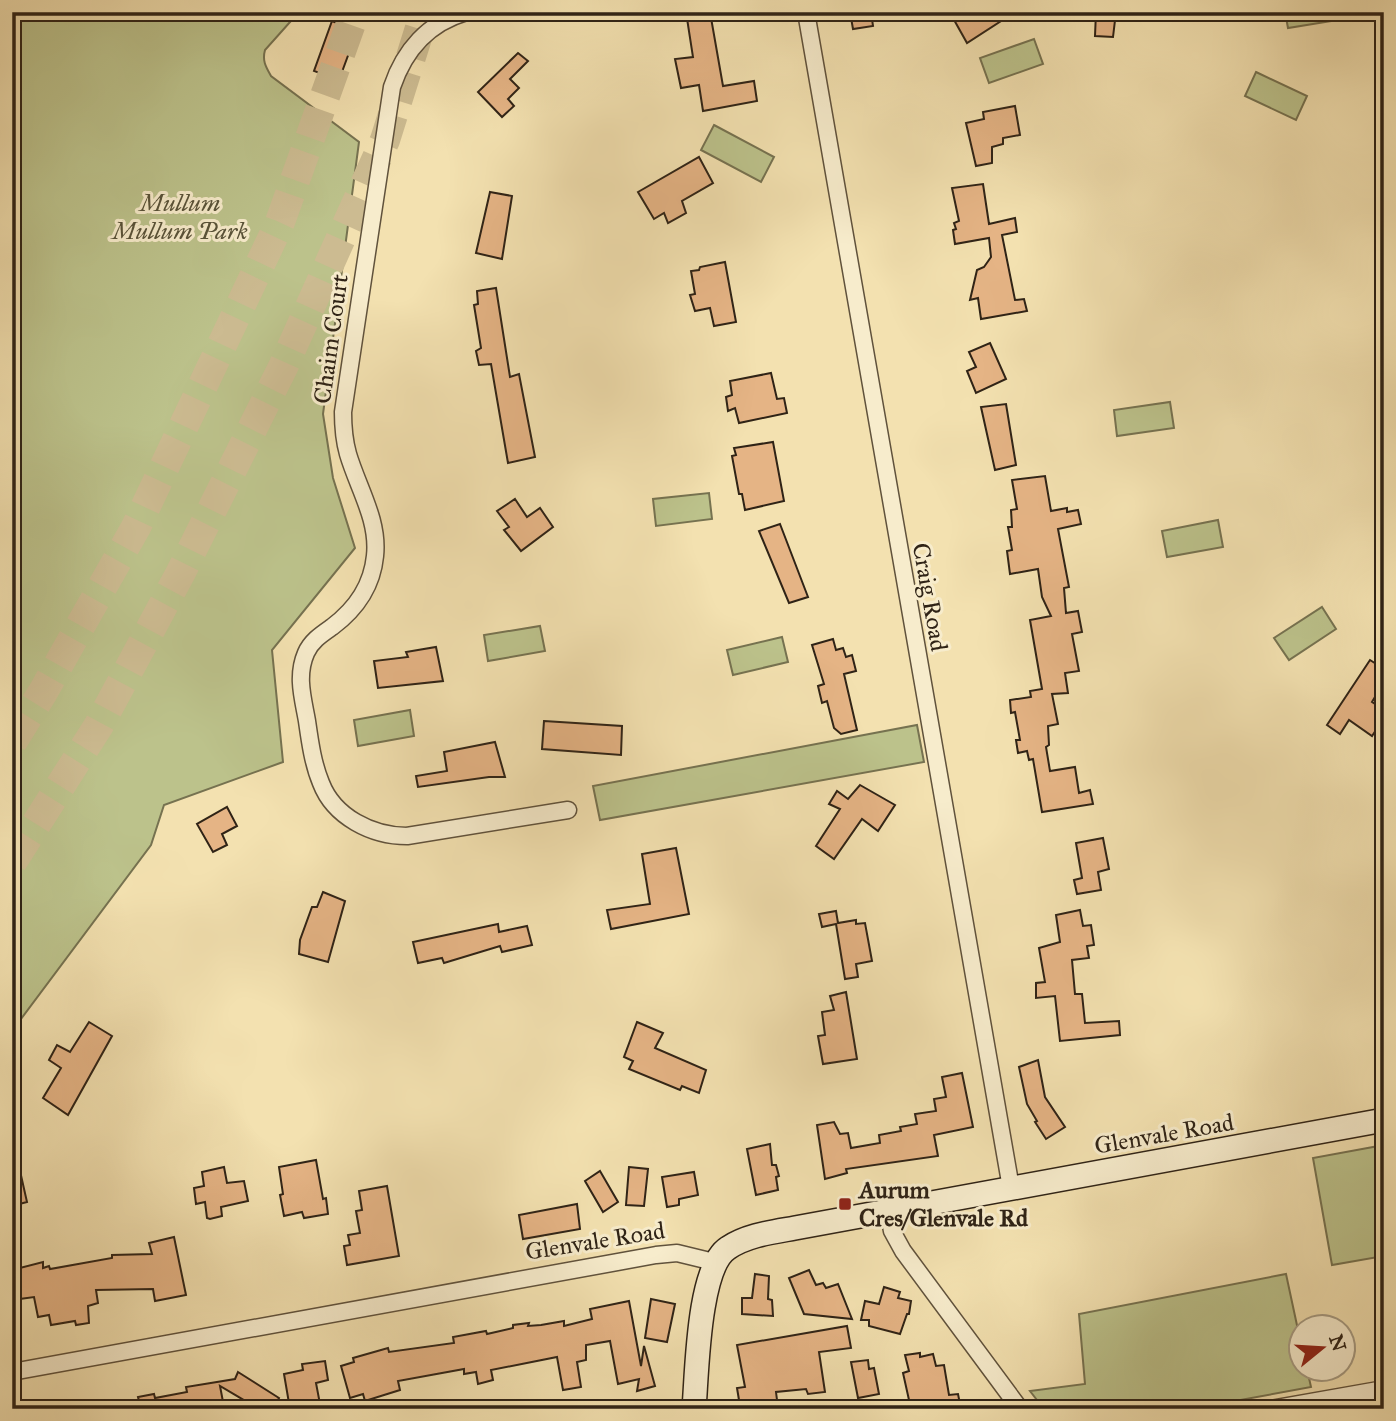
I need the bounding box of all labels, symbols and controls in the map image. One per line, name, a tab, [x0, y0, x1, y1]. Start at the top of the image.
park label: Mullum Mullum Park	[110, 188, 248, 246]
street label: Chaim Court	[307, 272, 355, 406]
street label: Craig Road	[906, 540, 954, 654]
street label: Glenvale Road	[1092, 1107, 1236, 1161]
place label: Aurum Cres/Glenvale Rd	[857, 1175, 1029, 1233]
marker: Aurum Cres/Glenvale Rd	[837, 1196, 853, 1212]
street label: Glenvale Road	[523, 1215, 667, 1267]
north arrow	[1288, 1312, 1358, 1382]
text: N	[1324, 1332, 1351, 1354]

